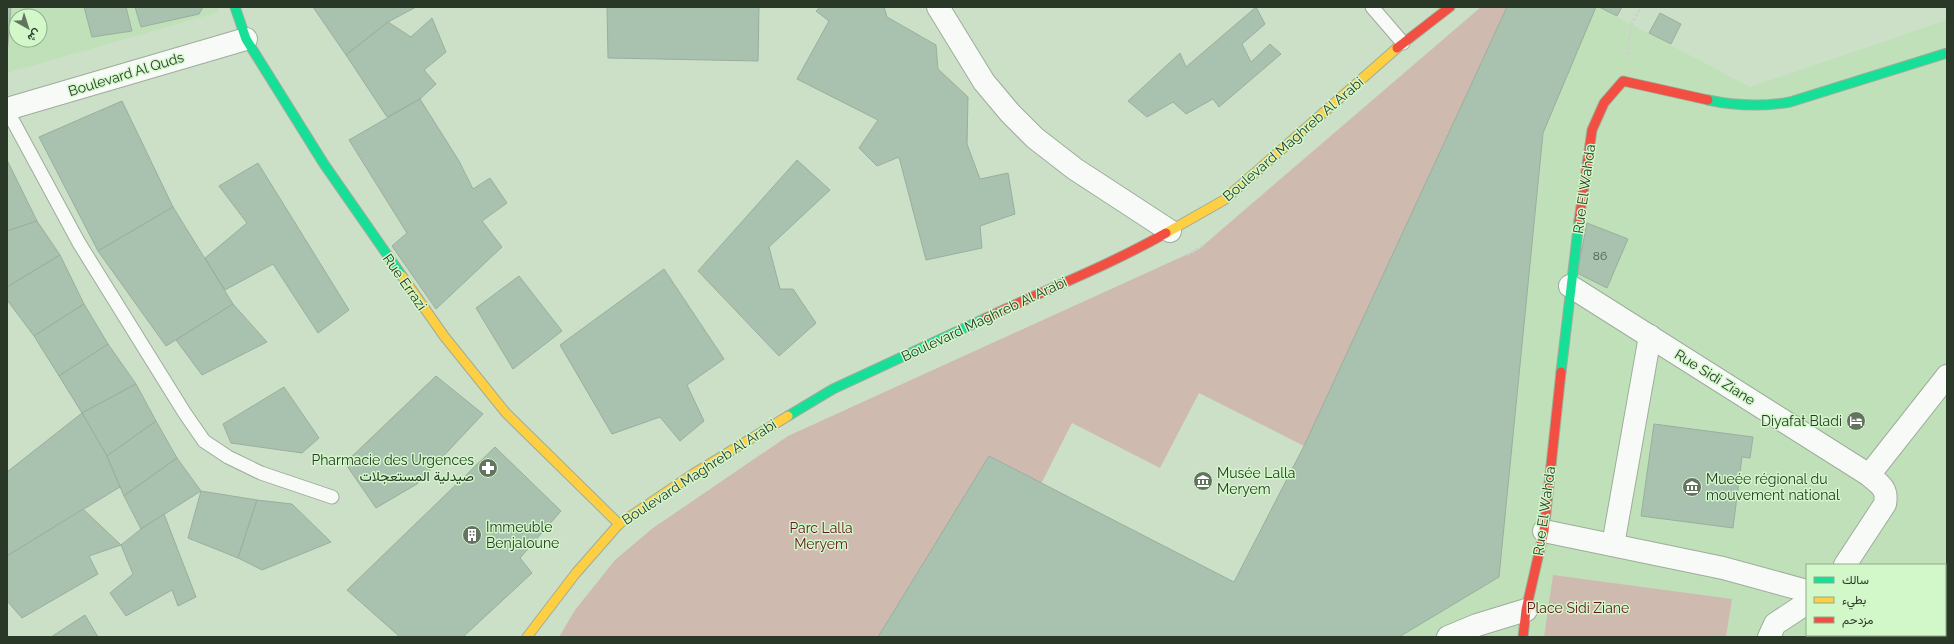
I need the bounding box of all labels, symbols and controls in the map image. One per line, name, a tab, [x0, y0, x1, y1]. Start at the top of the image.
north arrow	[8, 8, 48, 48]
text: ش	[25, 26, 43, 45]
street label: Boulevard Al Quds	[66, 49, 186, 99]
street label: Boulevard Maghreb Al Arabi	[1220, 74, 1366, 204]
street label: Rue El Wahda	[1570, 143, 1598, 235]
house number: 86	[1593, 249, 1607, 263]
street label: Rue Errazi	[380, 251, 430, 313]
street label: Boulevard Maghreb Al Arabi	[899, 274, 1069, 364]
street label: Rue Sidi Ziane	[1672, 346, 1758, 408]
hotel icon: Diyafat Bladi	[1845, 410, 1867, 432]
place label: Diyafat Bladi	[1761, 413, 1842, 429]
street label: Boulevard Maghreb Al Arabi	[619, 416, 779, 528]
place label: Pharmacie des Urgences صيدلية المستعجلات	[311, 452, 474, 485]
pharmacy icon: Pharmacie des Urgences صيدلية المستعجلات	[477, 457, 499, 479]
place label: Musée Lalla Meryem	[1217, 465, 1295, 497]
street label: Rue El Wahda	[1530, 465, 1558, 557]
museum icon: Musée Lalla Meryem	[1192, 470, 1214, 492]
place label: Mueée régional du mouvement national	[1706, 471, 1840, 503]
museum icon: Mueée régional du mouvement national	[1681, 476, 1703, 498]
place label: Immeuble Benjaloune	[486, 519, 559, 551]
park label: Parc Lalla Meryem	[789, 520, 853, 552]
building icon: Immeuble Benjaloune	[461, 524, 483, 546]
legend	[1806, 564, 1946, 636]
text: سالك	[1842, 573, 1869, 587]
text: بطيء	[1842, 593, 1866, 610]
park label: Place Sidi Ziane	[1527, 600, 1629, 616]
text: مزدحم	[1842, 613, 1873, 628]

